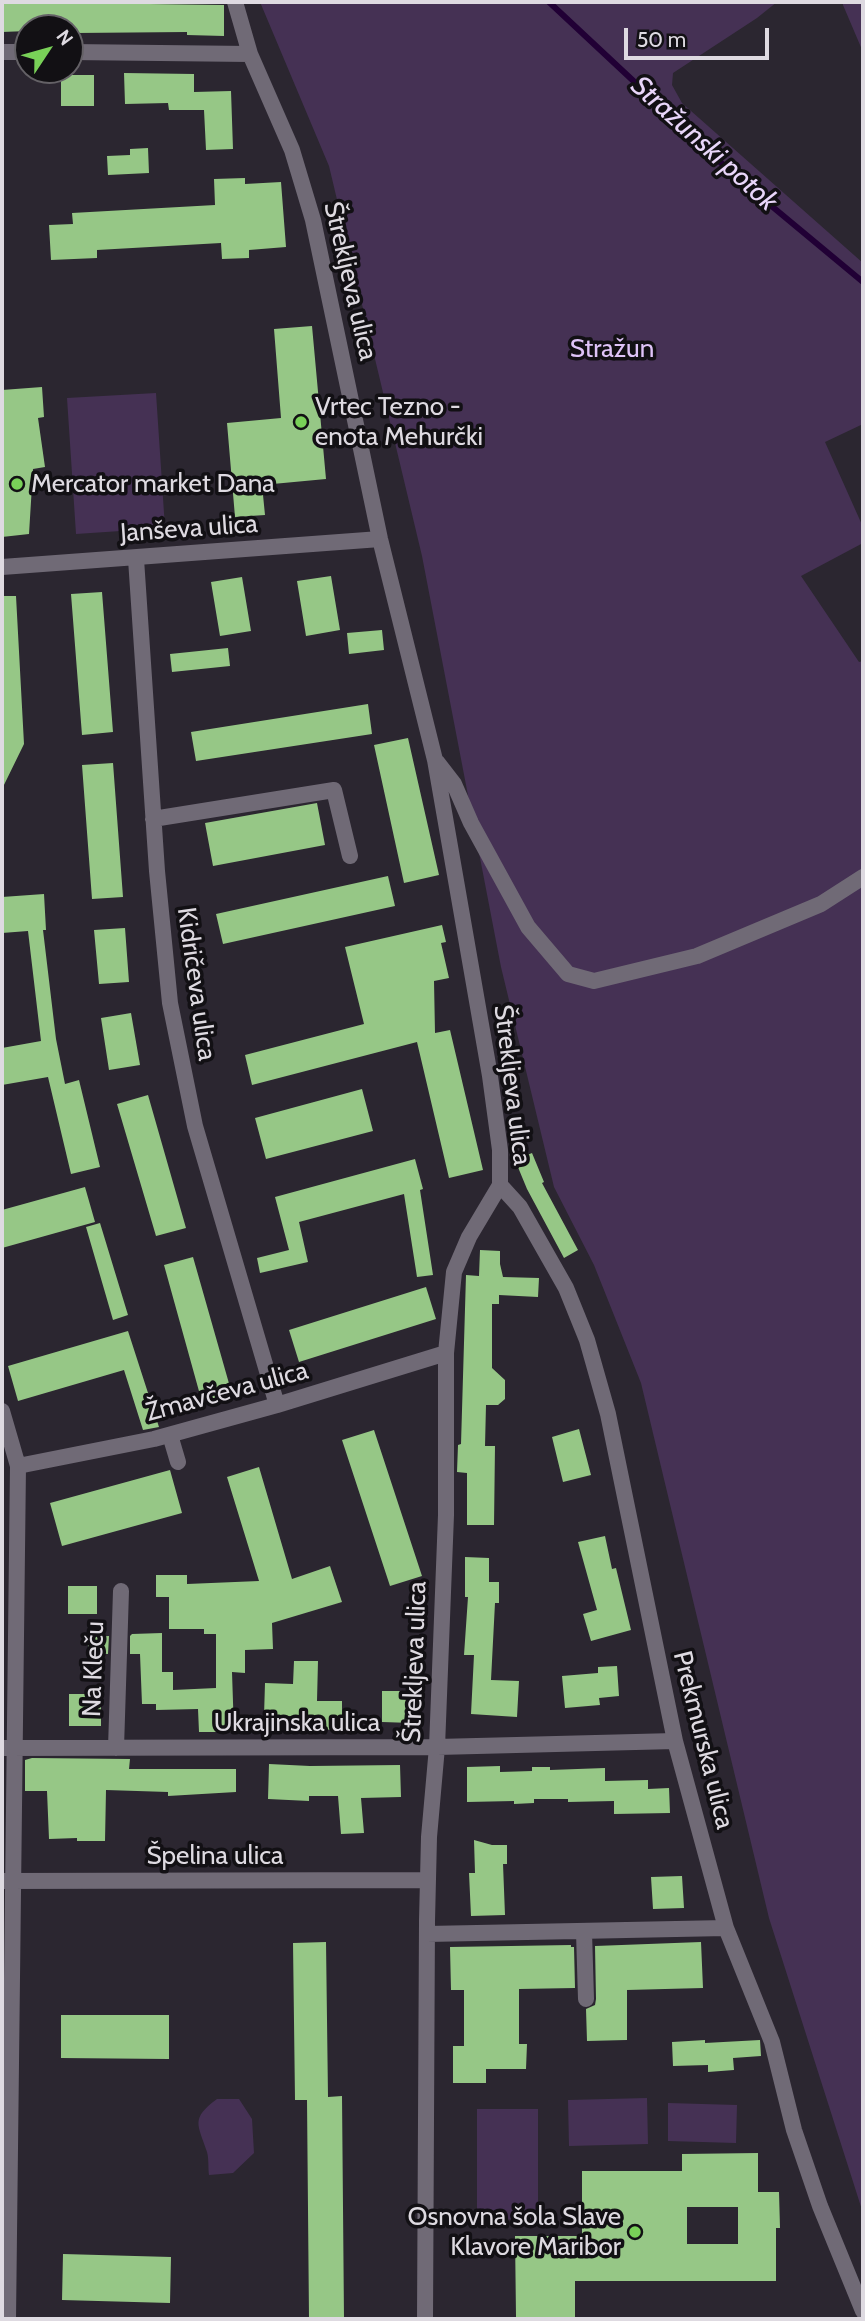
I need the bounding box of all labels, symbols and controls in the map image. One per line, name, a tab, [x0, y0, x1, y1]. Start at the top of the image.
north arrow	[14, 14, 84, 84]
scale bar	[627, 14, 772, 58]
text: N	[52, 25, 78, 50]
text: 50 m	[637, 27, 686, 52]
water label: Stražunski potok	[624, 69, 784, 219]
street label: Štrekljeva ulica	[317, 199, 383, 363]
park label: Stražun	[570, 333, 654, 365]
place label: Vrtec Tezno - enota Mehurčki	[315, 391, 483, 452]
marker: Vrtec Tezno - enota Mehurčki	[293, 414, 309, 430]
place label: Mercator market Dana	[31, 468, 275, 500]
marker: Mercator market Dana	[9, 476, 25, 492]
street label: Janševa ulica	[119, 509, 259, 549]
street label: Kidričeva ulica	[170, 905, 222, 1063]
street label: Štrekljeva ulica	[487, 1003, 537, 1167]
street label: Žmavčeva ulica	[142, 1355, 312, 1429]
street label: Štrekljeva ulica	[397, 1581, 433, 1743]
street label: Na Kleču	[77, 1621, 111, 1717]
street label: Prekmurska ulica	[666, 1648, 740, 1832]
street label: Ukrajinska ulica	[214, 1707, 380, 1739]
street label: Špelina ulica	[147, 1840, 283, 1872]
place label: Osnovna šola Slave Klavore Maribor	[408, 2201, 621, 2262]
marker: Osnovna šola Slave Klavore Maribor	[627, 2224, 643, 2240]

